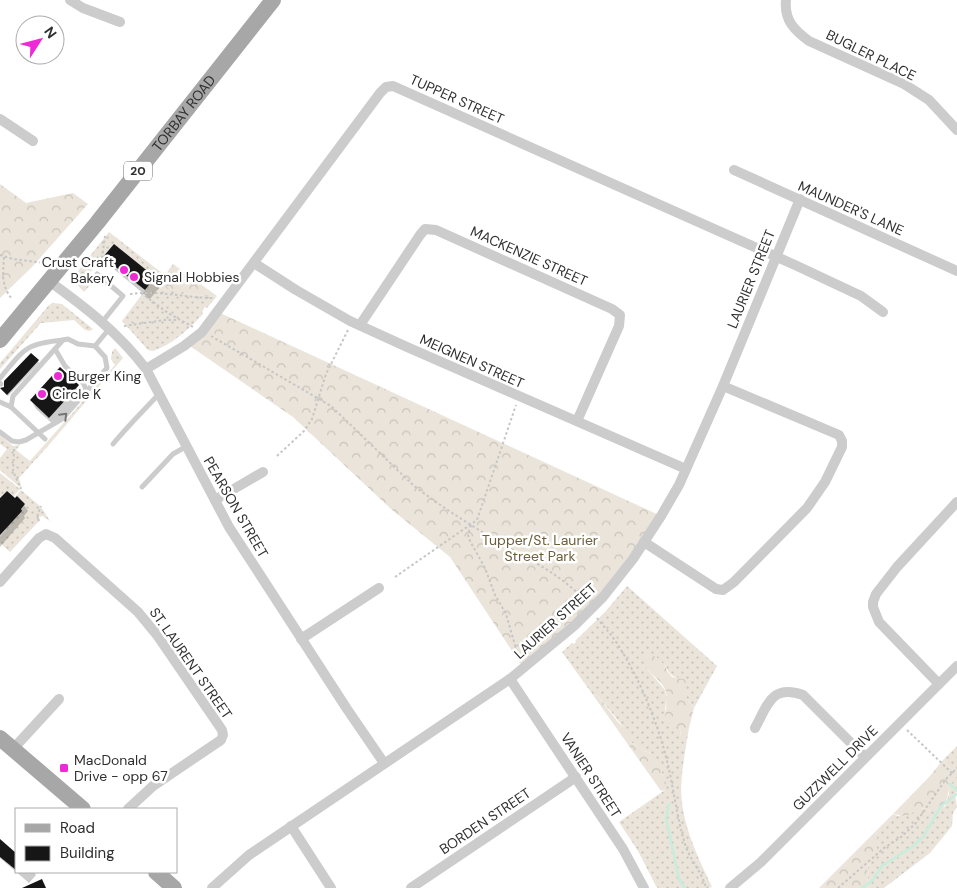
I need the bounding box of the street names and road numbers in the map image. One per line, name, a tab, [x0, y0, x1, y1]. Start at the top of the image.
street label: BUGLER PLACE	[823, 25, 919, 85]
street label: TUPPER STREET	[407, 70, 507, 128]
street label: TORBAY ROAD	[148, 71, 219, 155]
road number: 20	[124, 162, 152, 180]
street label: MAUNDER'S LANE	[795, 177, 907, 239]
street label: MACKENZIE STREET	[468, 222, 591, 290]
street label: LAURIER STREET	[723, 227, 779, 331]
street label: MEIGNEN STREET	[417, 330, 527, 392]
street label: PEARSON STREET	[200, 453, 272, 561]
street label: LAURIER STREET	[510, 579, 600, 663]
street label: ST. LAURENT STREET	[146, 604, 236, 722]
street label: GUZZWELL DRIVE	[789, 721, 882, 814]
street label: VANIER STREET	[557, 729, 625, 821]
street label: BORDEN STREET	[436, 784, 534, 858]

